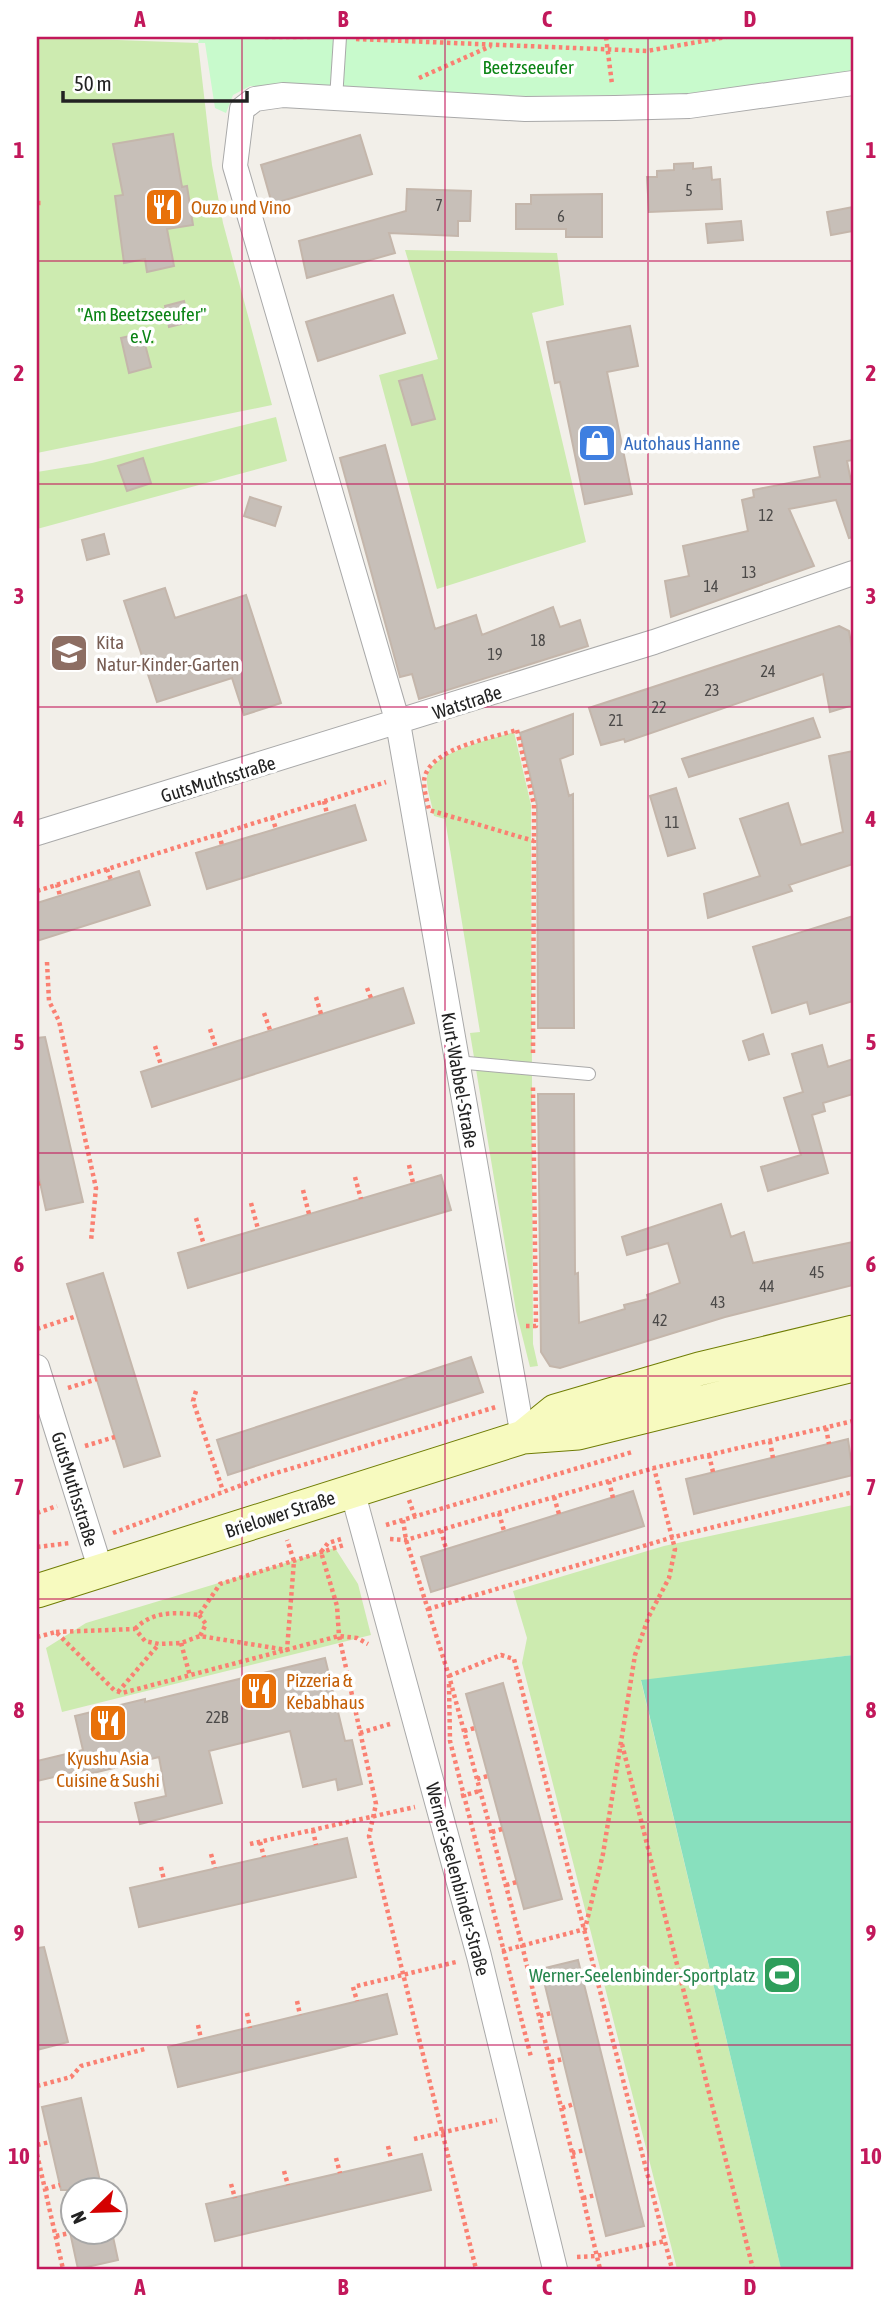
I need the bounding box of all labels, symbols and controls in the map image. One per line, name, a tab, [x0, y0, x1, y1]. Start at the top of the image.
text: A	[133, 6, 146, 32]
text: B	[338, 6, 349, 32]
text: C	[542, 6, 553, 32]
text: D	[744, 6, 757, 32]
park label: Beetzseeufer	[483, 56, 574, 78]
scale bar	[63, 60, 247, 104]
text: 50 m	[74, 71, 112, 95]
text: 1	[14, 137, 25, 163]
text: 1	[866, 137, 877, 163]
house number: 5	[685, 181, 693, 199]
restaurant icon: Ouzo und Vino	[143, 186, 185, 228]
place label: Ouzo und Vino	[191, 196, 291, 218]
house number: 7	[435, 196, 443, 214]
house number: 6	[557, 207, 565, 225]
park label: "Am Beetzseeufer" e.V.	[78, 303, 206, 347]
text: 2	[14, 360, 24, 386]
text: 2	[866, 360, 876, 386]
shop icon: Autohaus Hanne	[576, 422, 618, 464]
place label: Autohaus Hanne	[624, 432, 740, 454]
house number: 12	[758, 506, 774, 524]
house number: 13	[741, 563, 757, 581]
house number: 14	[703, 577, 719, 595]
text: 3	[14, 583, 24, 609]
text: 3	[866, 583, 876, 609]
place label: Kita Natur-Kinder-Garten	[96, 631, 239, 675]
house number: 18	[530, 631, 546, 649]
school or university icon: Kita Natur-Kinder-Garten	[48, 632, 90, 674]
house number: 19	[487, 645, 503, 663]
house number: 24	[760, 662, 776, 680]
street label: Watstraße	[430, 681, 504, 723]
house number: 23	[704, 681, 720, 699]
house number: 22	[651, 698, 667, 716]
house number: 21	[608, 711, 624, 729]
street label: GutsMuthsstraße	[158, 751, 278, 807]
text: 4	[13, 806, 25, 832]
text: 4	[865, 806, 877, 832]
house number: 11	[664, 813, 680, 831]
street label: Kurt-Wabbel-Straße	[437, 1010, 483, 1150]
text: 5	[14, 1029, 25, 1055]
text: 5	[866, 1029, 877, 1055]
text: 6	[14, 1251, 25, 1277]
text: 6	[866, 1251, 877, 1277]
house number: 45	[809, 1263, 825, 1281]
house number: 44	[759, 1277, 775, 1295]
house number: 43	[710, 1293, 726, 1311]
house number: 42	[652, 1311, 668, 1329]
street label: GutsMuthsstraße	[47, 1429, 103, 1549]
text: 7	[14, 1474, 24, 1500]
text: 7	[866, 1474, 876, 1500]
street label: Brielower Straße	[222, 1486, 338, 1542]
place label: Pizzeria & Kebabhaus	[286, 1669, 365, 1713]
restaurant icon: Pizzeria & Kebabhaus	[238, 1670, 280, 1712]
text: 8	[14, 1697, 25, 1723]
text: 8	[866, 1697, 877, 1723]
restaurant icon: Kyushu Asia Cuisine & Sushi	[87, 1702, 129, 1744]
house number: 22B	[206, 1708, 229, 1726]
place label: Kyushu Asia Cuisine & Sushi	[56, 1747, 160, 1791]
street label: Werner-Seelenbinder-Straße	[422, 1780, 494, 1978]
text: 9	[14, 1920, 25, 1946]
text: 9	[866, 1920, 877, 1946]
sports icon: Werner-Seelenbinder-Sportplatz	[761, 1954, 803, 1996]
place label: Werner-Seelenbinder-Sportplatz	[529, 1964, 755, 1986]
text: 10	[8, 2143, 30, 2169]
text: 10	[860, 2143, 882, 2169]
north arrow	[60, 2176, 130, 2246]
text: N	[66, 2208, 91, 2227]
text: A	[133, 2274, 146, 2300]
text: B	[338, 2274, 349, 2300]
text: C	[542, 2274, 553, 2300]
text: D	[744, 2274, 757, 2300]

